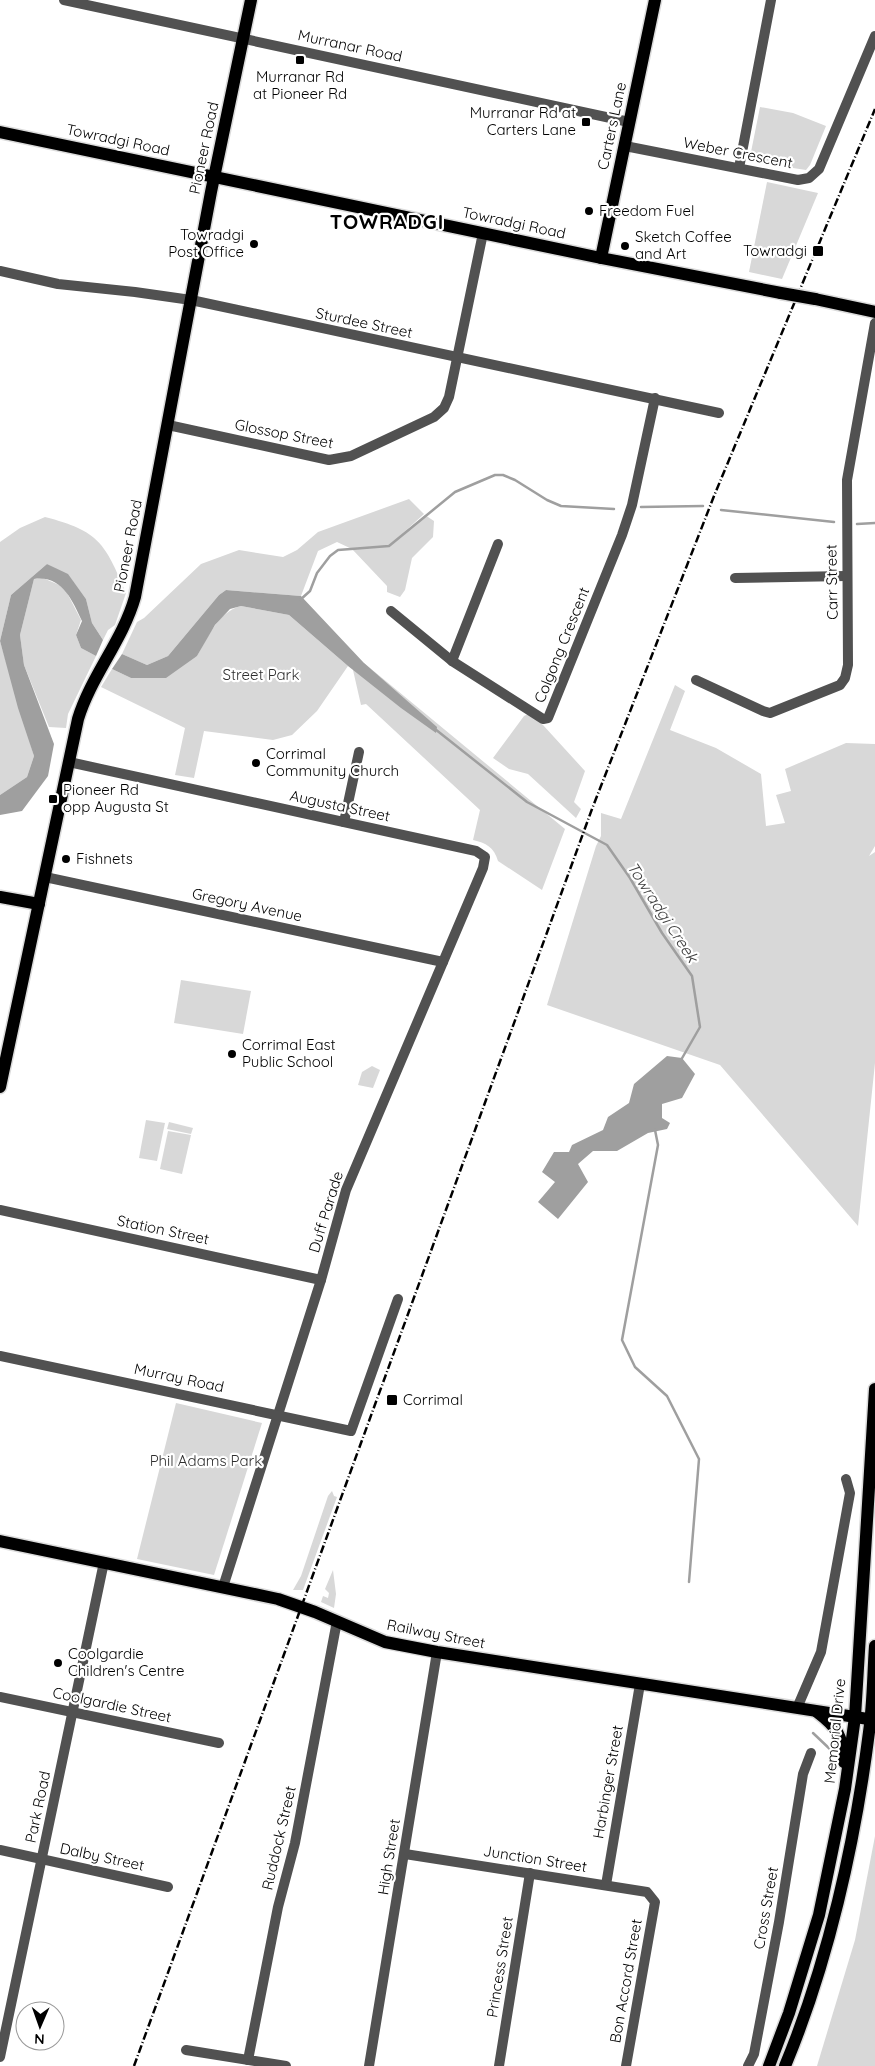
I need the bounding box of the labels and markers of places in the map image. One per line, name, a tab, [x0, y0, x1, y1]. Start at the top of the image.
marker: Murranar Rd at Pioneer Rd	[294, 54, 306, 66]
place label: Murranar Rd at Pioneer Rd	[253, 67, 347, 103]
place label: Murranar Rd at Carters Lane	[470, 103, 576, 139]
marker: Murranar Rd at Carters Lane	[580, 116, 592, 128]
place label: Freedom Fuel	[599, 201, 694, 220]
marker: Freedom Fuel	[583, 205, 595, 217]
place label: Towradgi Post Office	[168, 225, 244, 261]
place label: Sketch Coffee and Art	[635, 227, 732, 263]
marker: Towradgi Post Office	[248, 238, 260, 250]
marker: Sketch Coffee and Art	[619, 240, 631, 252]
place label: Towradgi	[743, 241, 807, 260]
marker: Towradgi	[811, 244, 825, 258]
place label: Corrimal Community Church	[266, 744, 399, 780]
marker: Corrimal Community Church	[250, 757, 262, 769]
place label: Pioneer Rd opp Augusta St	[63, 780, 169, 816]
marker: Pioneer Rd opp Augusta St	[47, 793, 59, 805]
place label: Fishnets	[76, 849, 133, 868]
marker: Fishnets	[60, 853, 72, 865]
place label: Corrimal East Public School	[242, 1035, 336, 1071]
marker: Corrimal East Public School	[226, 1048, 238, 1060]
place label: Corrimal	[403, 1390, 463, 1409]
marker: Corrimal	[385, 1393, 399, 1407]
place label: Coolgardie Children's Centre	[68, 1644, 184, 1680]
marker: Coolgardie Children's Centre	[52, 1657, 64, 1669]

